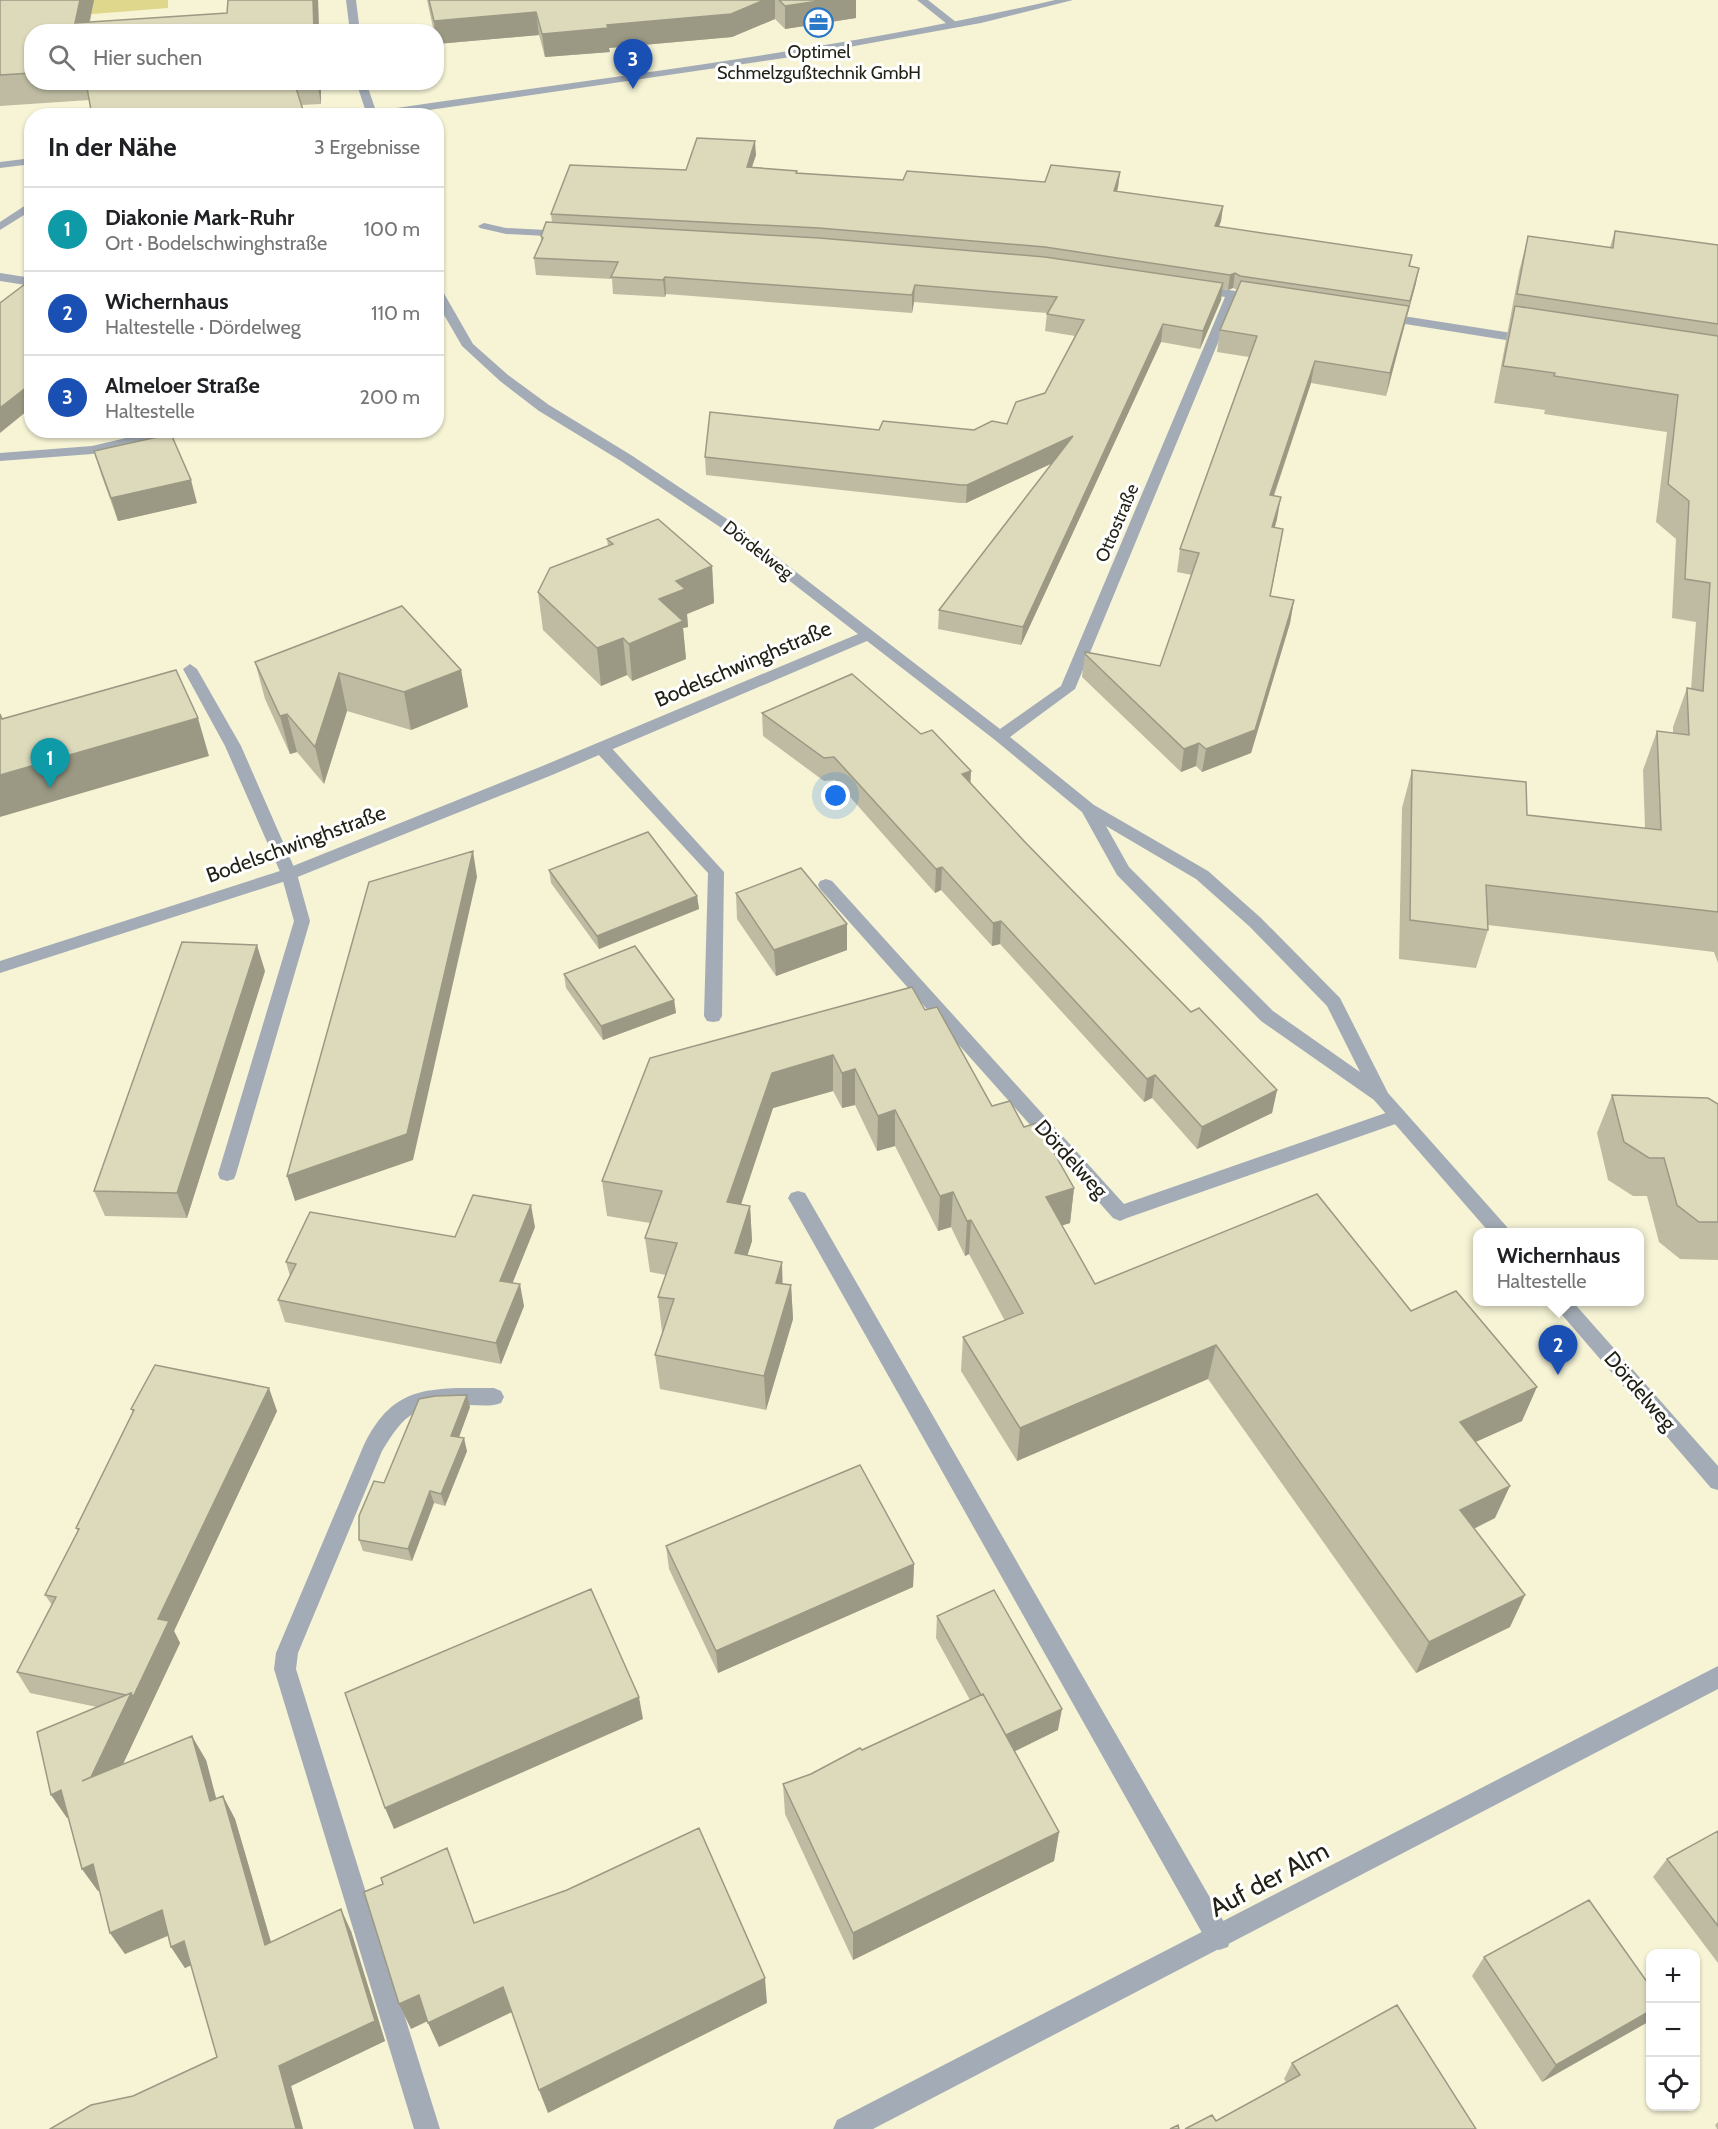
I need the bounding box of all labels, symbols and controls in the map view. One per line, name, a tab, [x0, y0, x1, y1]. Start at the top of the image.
office icon: Optimel Schmelzgußtechnik GmbH	[803, 7, 835, 39]
search box	[24, 24, 444, 90]
pin: 3	[614, 40, 652, 89]
icon: search	[45, 41, 78, 74]
place label: Optimel Schmelzgußtechnik GmbH	[717, 41, 921, 84]
text: Hier suchen	[93, 44, 202, 71]
text: In der Nähe	[48, 131, 177, 163]
text: 3 Ergebnisse	[314, 135, 420, 159]
text: Diakonie Mark-Ruhr	[105, 204, 294, 231]
text: 1	[64, 217, 71, 241]
text: 100 m	[364, 217, 420, 241]
text: Ort · Bodelschwinghstraße	[105, 231, 327, 255]
text: Wichernhaus	[105, 288, 229, 315]
text: 2	[62, 301, 73, 325]
text: 110 m	[371, 301, 420, 325]
text: Haltestelle · Dördelweg	[105, 315, 301, 339]
text: Almeloer Straße	[105, 372, 260, 399]
text: 3	[62, 385, 73, 409]
text: 200 m	[360, 385, 420, 409]
text: Haltestelle	[105, 399, 195, 423]
street label: Ottostraße	[1091, 480, 1143, 566]
street label: Dördelweg	[719, 516, 798, 585]
street label: Bodelschwinghstraße	[651, 615, 835, 712]
pin: 1	[31, 738, 70, 788]
your location	[821, 781, 850, 810]
street label: Bodelschwinghstraße	[203, 799, 389, 888]
street label: Dördelweg	[1030, 1114, 1113, 1203]
popup	[1473, 1228, 1644, 1306]
text: Wichernhaus	[1497, 1242, 1620, 1269]
text: Haltestelle	[1497, 1269, 1586, 1293]
pin: 2	[1538, 1326, 1578, 1375]
street label: Dördelweg	[1599, 1346, 1682, 1436]
street label: Auf der Alm	[1204, 1834, 1334, 1924]
map controls	[1646, 1949, 1700, 2111]
button: +	[1646, 1949, 1700, 2003]
button: −	[1646, 2003, 1700, 2057]
button: locate	[1646, 2057, 1700, 2111]

